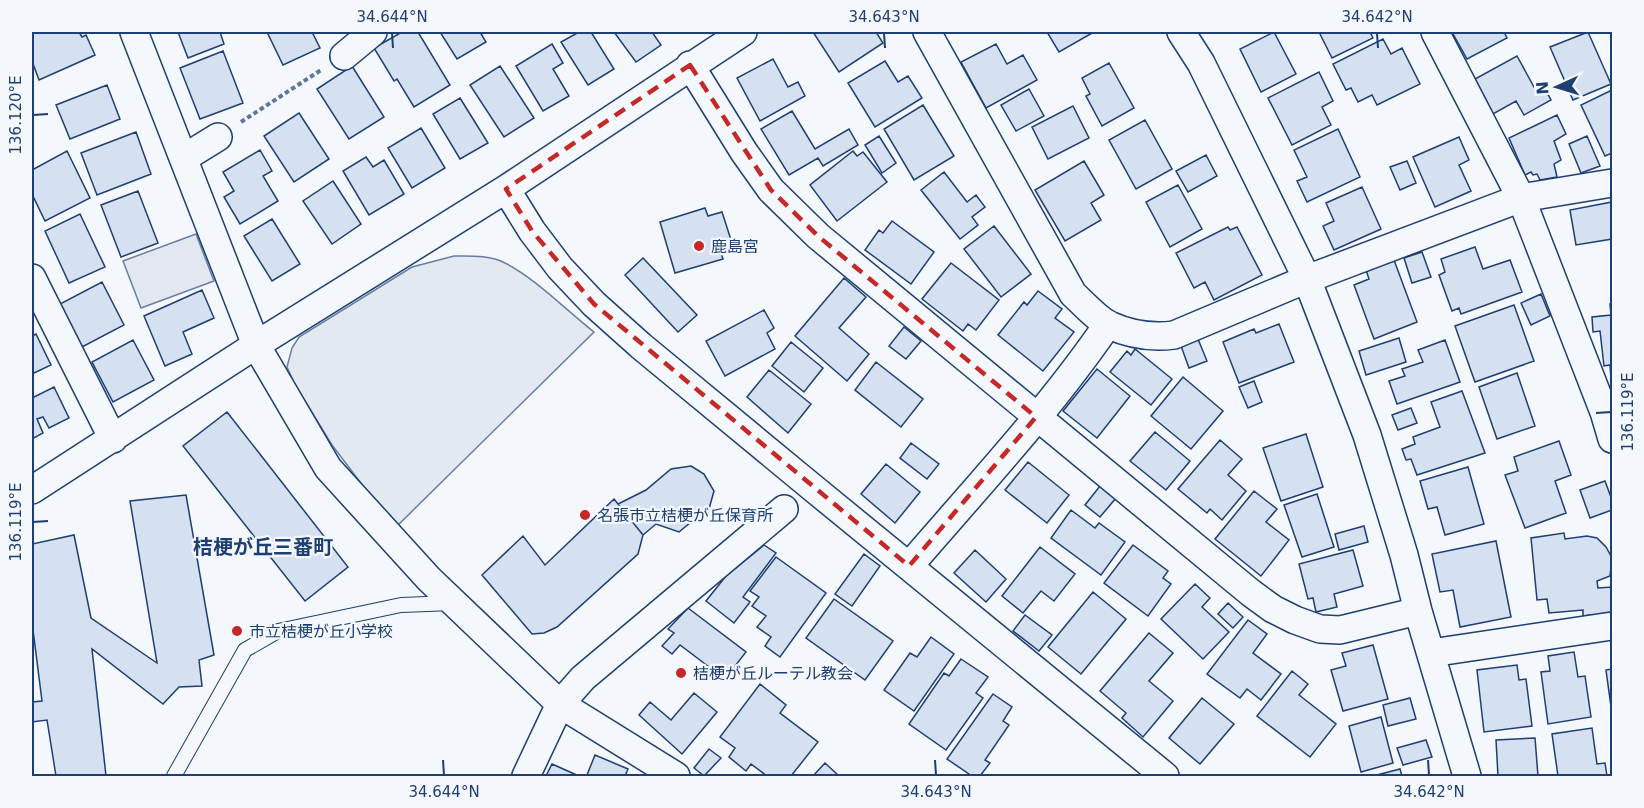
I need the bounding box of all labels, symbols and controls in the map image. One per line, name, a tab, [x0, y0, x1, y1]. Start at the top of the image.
text: 34.644°N	[356, 8, 428, 26]
text: 34.643°N	[848, 8, 920, 26]
text: 34.642°N	[1341, 8, 1413, 26]
north arrow	[1527, 57, 1587, 117]
text: 136.120°E	[7, 75, 25, 155]
text: N	[1533, 81, 1552, 95]
place label: 鹿島宮	[711, 237, 759, 256]
marker: 鹿島宮	[692, 239, 706, 253]
text: 136.119°E	[1619, 372, 1637, 452]
text: 136.119°E	[7, 482, 25, 562]
place label: 名張市立桔梗が丘保育所	[597, 506, 773, 525]
marker: 名張市立桔梗が丘保育所	[578, 508, 592, 522]
district label: 桔梗が丘三番町	[193, 535, 333, 559]
place label: 市立桔梗が丘小学校	[249, 622, 393, 641]
marker: 市立桔梗が丘小学校	[230, 624, 244, 638]
place label: 桔梗が丘ルーテル教会	[693, 664, 853, 683]
marker: 桔梗が丘ルーテル教会	[674, 666, 688, 680]
text: 34.644°N	[408, 783, 480, 801]
text: 34.643°N	[900, 783, 972, 801]
text: 34.642°N	[1393, 783, 1465, 801]

